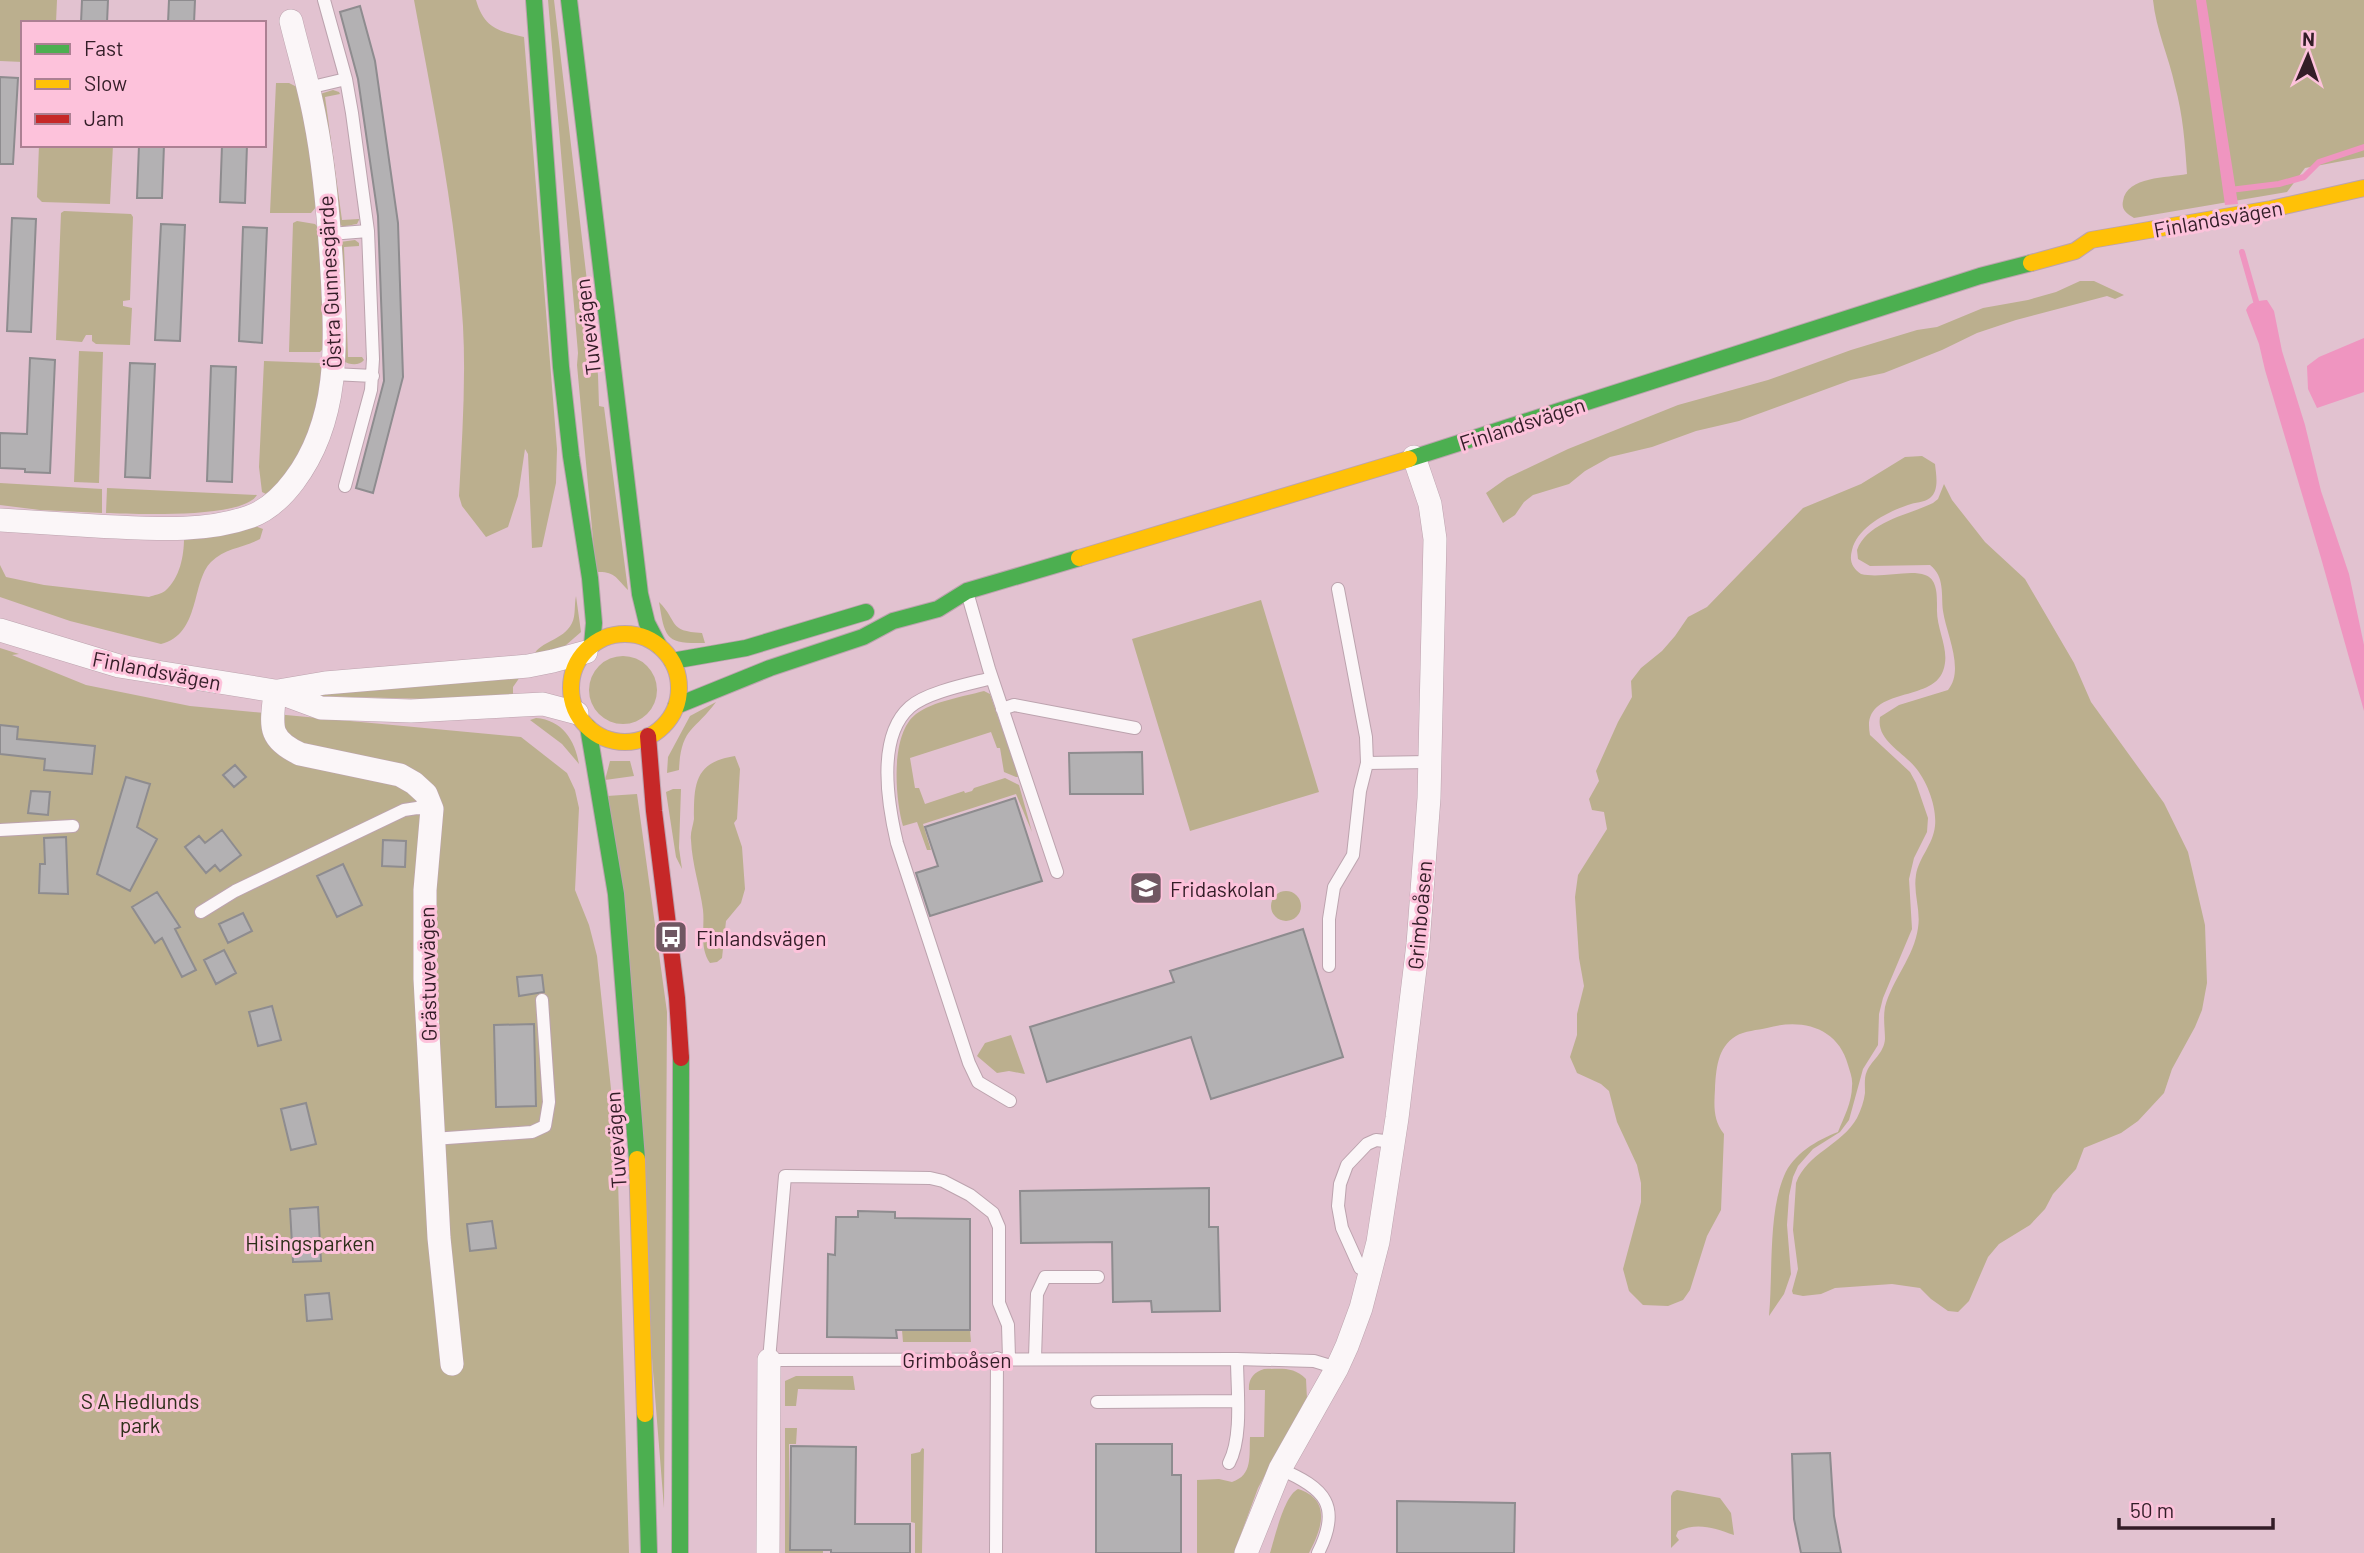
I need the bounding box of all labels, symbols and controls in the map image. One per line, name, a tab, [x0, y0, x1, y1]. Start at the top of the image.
legend	[21, 21, 266, 147]
north arrow	[2273, 21, 2343, 91]
text: N	[2302, 27, 2315, 50]
text: Fast	[84, 35, 124, 60]
text: Slow	[84, 70, 127, 95]
text: Jam	[84, 105, 124, 130]
street label: Finlandsvägen	[2152, 194, 2284, 242]
street label: Östra Gunnesgärde	[312, 195, 346, 369]
street label: Tuvevägen	[569, 277, 605, 377]
street label: Finlandsvägen	[1456, 391, 1588, 455]
street label: Finlandsvägen	[91, 645, 223, 695]
street label: Grimboåsen	[1402, 859, 1436, 971]
school or university icon: Fridaskolan	[1127, 869, 1165, 907]
place label: Fridaskolan	[1170, 876, 1275, 901]
street label: Grästuvevägen	[413, 906, 441, 1042]
bus stop icon: Finlandsvägen	[652, 918, 690, 956]
place label: Finlandsvägen	[696, 925, 826, 950]
street label: Tuvevägen	[599, 1091, 631, 1189]
park label: Hisingsparken	[245, 1230, 375, 1255]
street label: Grimboåsen	[902, 1347, 1012, 1372]
park label: S A Hedlunds park	[81, 1388, 199, 1437]
scale bar	[2119, 1486, 2273, 1530]
text: 50 m	[2130, 1497, 2174, 1522]

